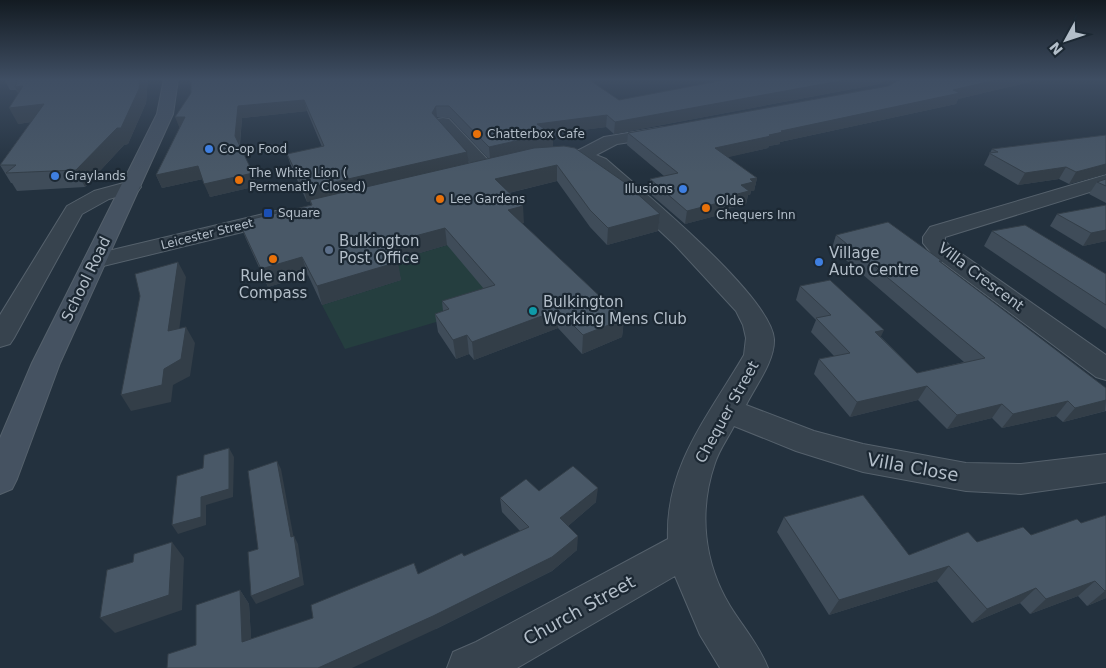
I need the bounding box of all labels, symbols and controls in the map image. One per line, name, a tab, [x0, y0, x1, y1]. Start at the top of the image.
north arrow	[1041, 15, 1091, 65]
text: N	[1046, 39, 1066, 58]
place label: Chatterbox Cafe	[487, 127, 585, 141]
marker: Chatterbox Cafe	[471, 128, 483, 140]
place label: Co-op Food	[219, 142, 287, 156]
marker: Co-op Food	[203, 143, 215, 155]
place label: The White Lion ( Permenatly Closed)	[248, 166, 366, 194]
place label: Graylands	[65, 169, 126, 183]
marker: Graylands	[49, 170, 61, 182]
marker: The White Lion ( Permenatly Closed)	[233, 174, 245, 186]
place label: Illusions	[624, 182, 673, 196]
marker: Illusions	[677, 183, 689, 195]
place label: Lee Gardens	[450, 192, 525, 206]
marker: Lee Gardens	[434, 193, 446, 205]
place label: Olde Chequers Inn	[716, 194, 796, 222]
marker: Olde Chequers Inn	[700, 202, 712, 214]
place label: Square	[278, 206, 320, 220]
marker: Square	[262, 207, 274, 219]
street label: Leicester Street	[159, 216, 255, 252]
place label: Bulkington Post Office	[339, 232, 419, 267]
street label: School Road	[58, 234, 114, 324]
street label: Villa Crescent	[935, 239, 1027, 315]
marker: Bulkington Post Office	[323, 244, 335, 256]
place label: Village Auto Centre	[829, 244, 919, 279]
marker: Rule and Compass	[267, 253, 279, 265]
marker: Village Auto Centre	[813, 256, 825, 268]
place label: Rule and Compass	[239, 267, 307, 302]
place label: Bulkington Working Mens Club	[543, 293, 687, 328]
marker: Bulkington Working Mens Club	[527, 305, 539, 317]
street label: Chequer Street	[691, 358, 763, 466]
street label: Villa Close	[866, 449, 960, 485]
street label: Church Street	[520, 571, 638, 649]

